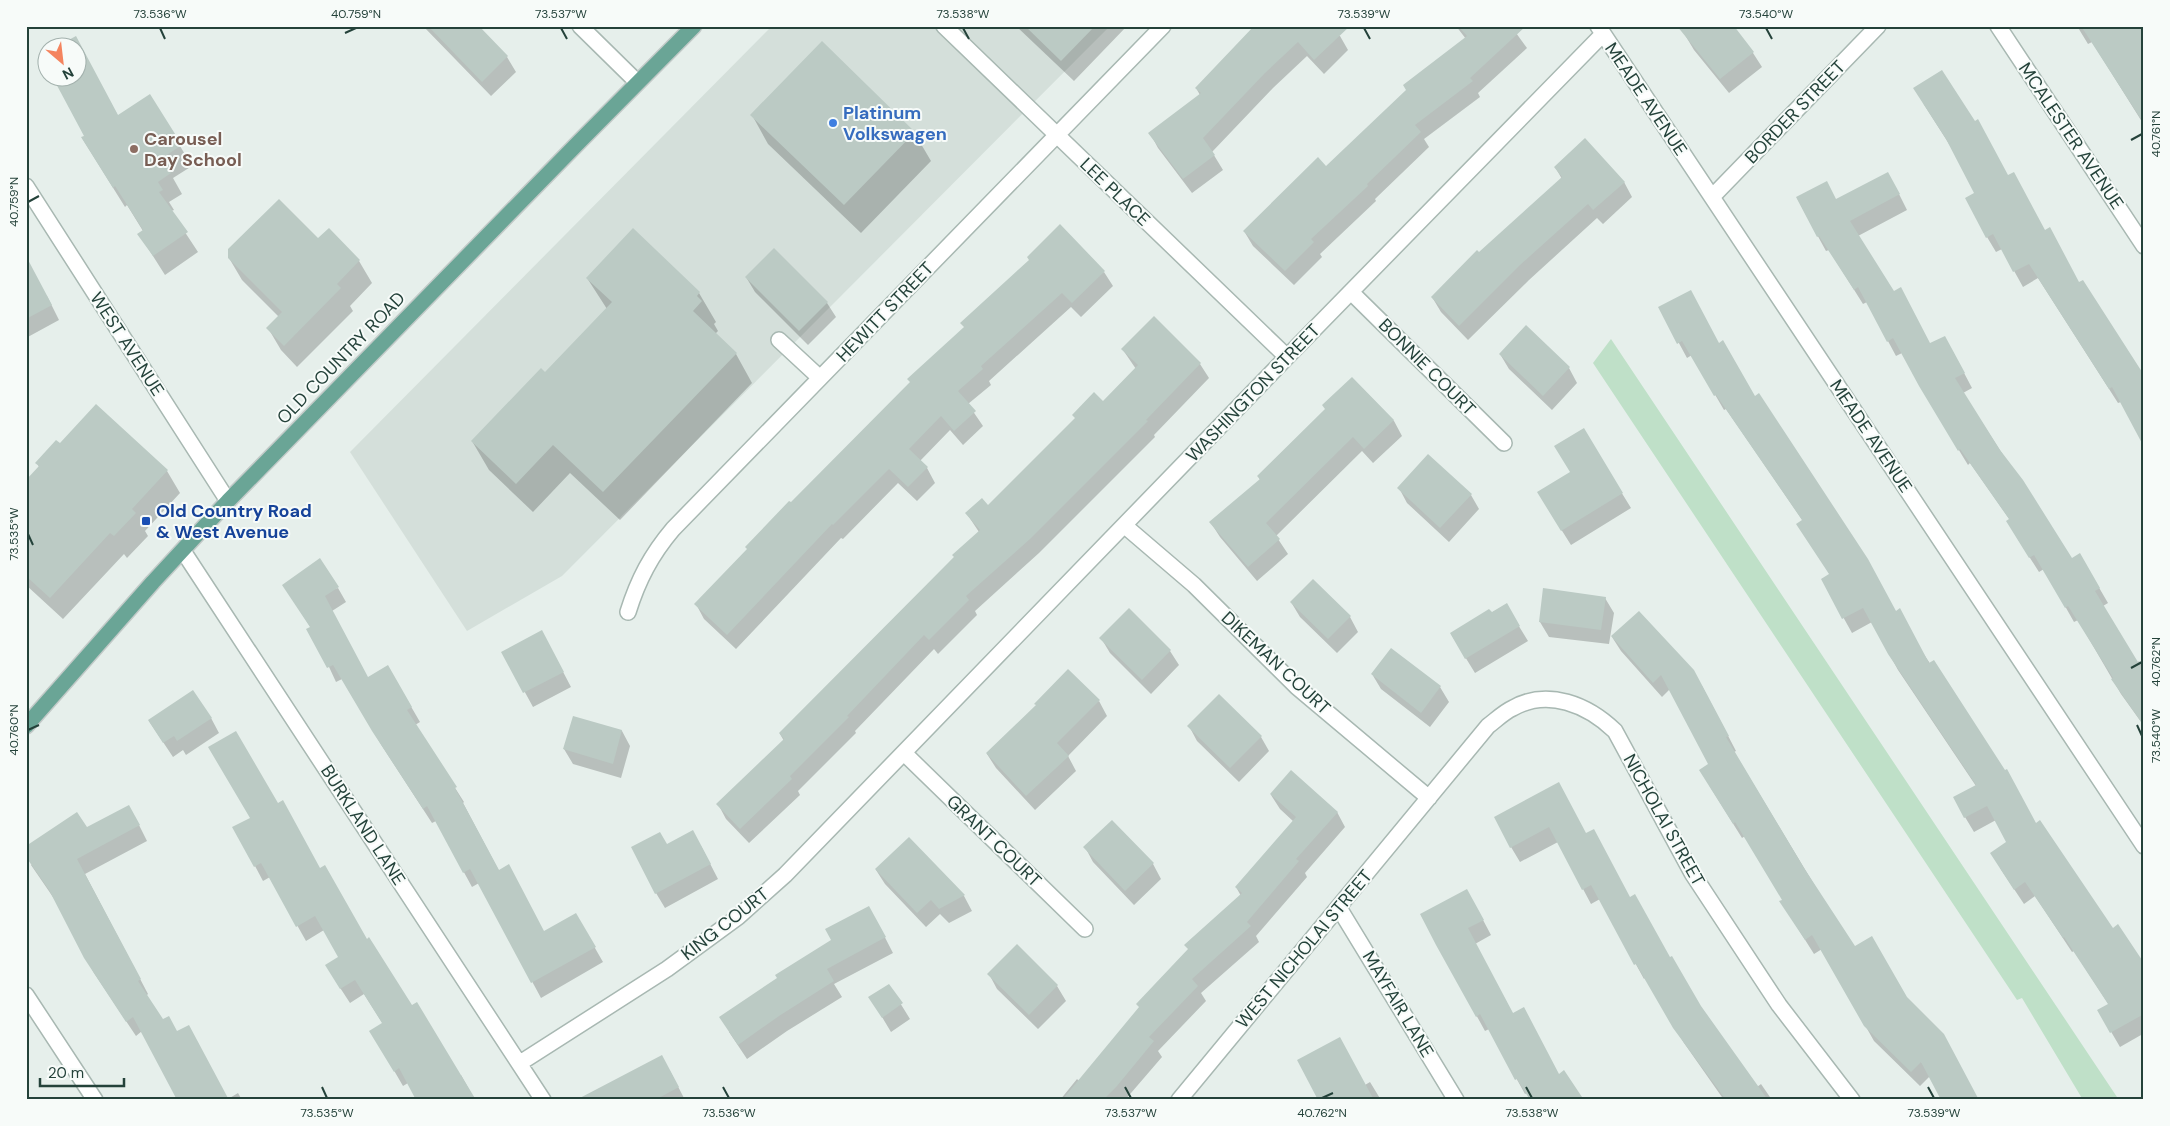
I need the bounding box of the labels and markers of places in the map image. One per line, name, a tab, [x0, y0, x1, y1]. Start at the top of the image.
place label: Platinum Volkswagen	[843, 101, 947, 146]
marker: Platinum Volkswagen	[827, 117, 839, 129]
place label: Carousel Day School	[144, 127, 242, 172]
marker: Carousel Day School	[128, 143, 140, 155]
place label: Old Country Road & West Avenue	[156, 499, 312, 544]
marker: Old Country Road & West Avenue	[140, 515, 152, 527]

